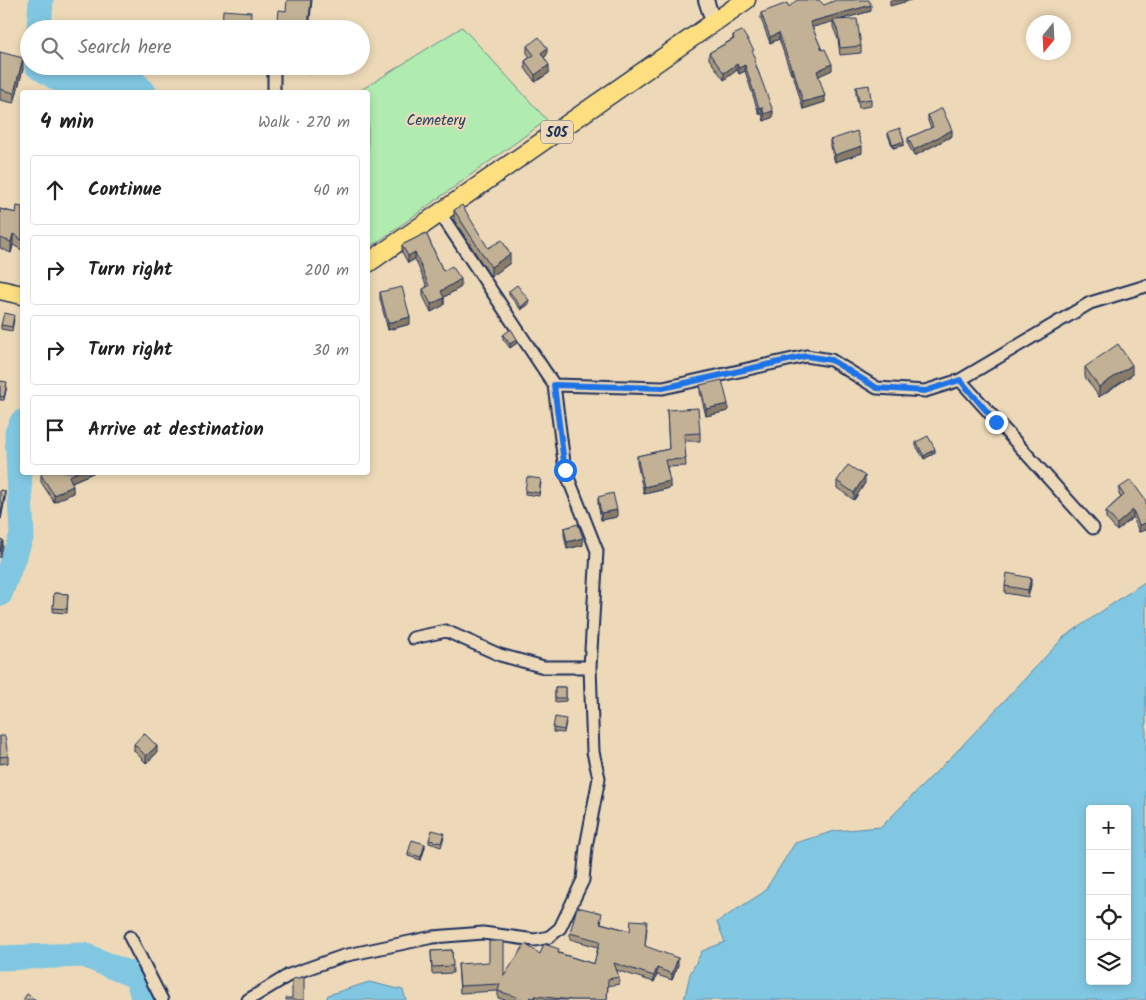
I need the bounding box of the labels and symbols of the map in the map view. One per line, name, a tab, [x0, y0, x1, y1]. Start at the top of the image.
north arrow	[1026, 15, 1071, 60]
park label: Cemetery	[407, 109, 466, 133]
road number: 505	[541, 120, 573, 144]
route end	[985, 411, 1008, 434]
route start	[554, 459, 577, 482]

